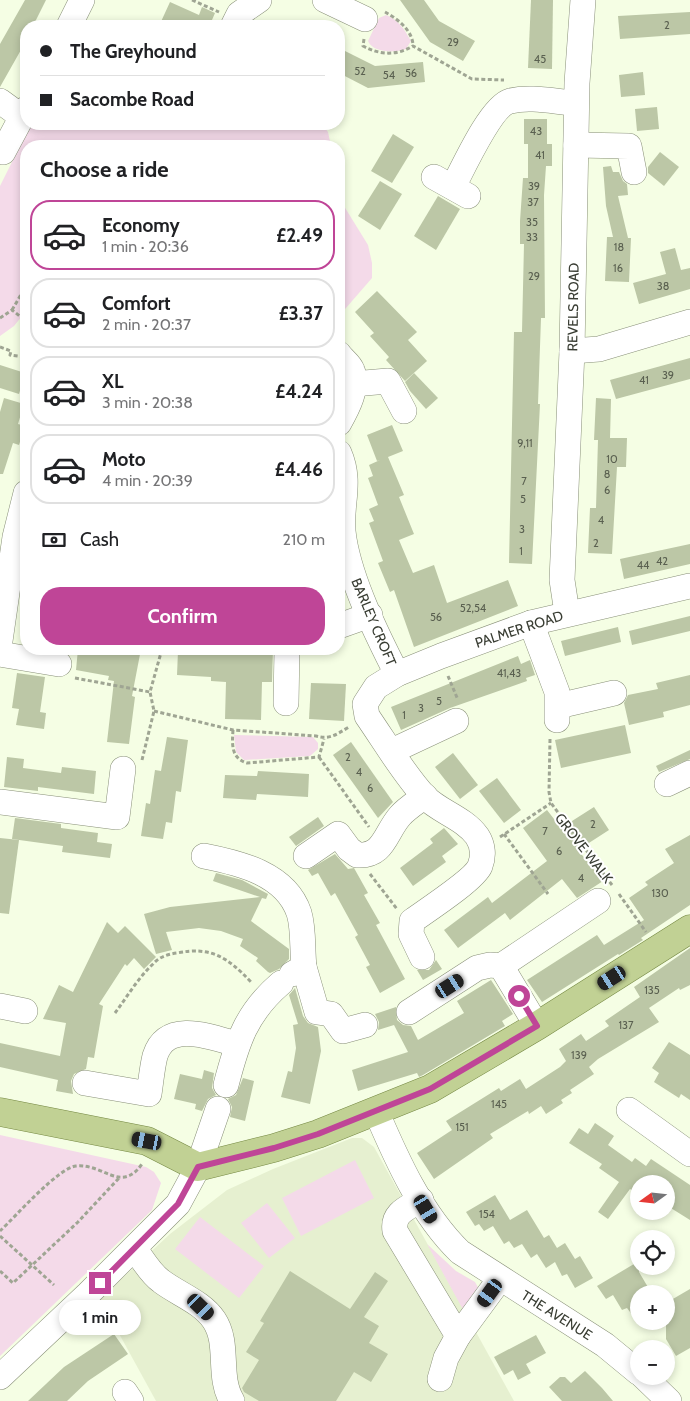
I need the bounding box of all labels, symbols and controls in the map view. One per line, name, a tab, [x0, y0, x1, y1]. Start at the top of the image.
house number: 2	[664, 18, 670, 32]
house number: 29	[447, 35, 459, 49]
text: The Greyhound	[70, 40, 197, 63]
house number: 45	[534, 52, 546, 66]
house number: 52	[354, 64, 366, 78]
house number: 56	[405, 66, 417, 80]
house number: 54	[383, 68, 396, 82]
text: Sacombe Road	[70, 88, 194, 111]
house number: 43	[530, 124, 542, 138]
house number: 41	[535, 148, 545, 162]
text: Choose a ride	[40, 156, 169, 183]
house number: 39	[528, 179, 540, 193]
house number: 37	[527, 195, 539, 209]
icon: car	[42, 213, 87, 258]
text: Economy	[102, 214, 180, 237]
house number: 35	[526, 215, 538, 229]
text: £2.49	[276, 224, 323, 247]
house number: 33	[526, 230, 538, 244]
text: 1 min · 20:36	[102, 237, 189, 256]
house number: 18	[614, 240, 624, 254]
house number: 16	[613, 261, 623, 275]
street label: REVELS ROAD	[563, 262, 583, 352]
house number: 29	[528, 269, 540, 283]
house number: 38	[657, 279, 669, 293]
icon: car	[42, 291, 87, 336]
text: Comfort	[102, 292, 171, 315]
text: £3.37	[279, 302, 323, 325]
text: 2 min · 20:37	[102, 315, 191, 334]
house number: 39	[662, 368, 674, 382]
icon: car	[42, 369, 87, 414]
text: XL	[102, 370, 123, 393]
house number: 41	[639, 373, 649, 387]
text: £4.24	[275, 380, 323, 403]
text: 3 min · 20:38	[102, 393, 193, 412]
house number: 9,11	[517, 436, 533, 450]
icon: car	[42, 447, 87, 492]
text: Moto	[102, 448, 146, 471]
house number: 10	[606, 452, 618, 466]
text: £4.46	[275, 458, 323, 481]
house number: 8	[604, 467, 610, 481]
text: 4 min · 20:39	[102, 471, 193, 490]
house number: 7	[521, 474, 527, 488]
house number: 6	[604, 483, 610, 497]
house number: 5	[520, 492, 526, 506]
house number: 4	[598, 513, 605, 527]
house number: 3	[519, 522, 525, 536]
icon: cash	[40, 526, 68, 554]
text: Cash	[80, 528, 119, 551]
text: 210 m	[283, 530, 325, 549]
house number: 2	[593, 536, 599, 550]
house number: 1	[519, 544, 523, 558]
house number: 42	[656, 554, 668, 568]
house number: 44	[637, 558, 650, 572]
street label: BARLEY CROFT	[347, 575, 401, 669]
button: Confirm	[40, 587, 325, 645]
house number: 52,54	[460, 601, 487, 615]
street label: PALMER ROAD	[473, 606, 565, 652]
house number: 56	[430, 610, 442, 624]
house number: 41,43	[497, 666, 521, 680]
house number: 5	[436, 694, 442, 708]
house number: 3	[418, 701, 424, 715]
house number: 1	[402, 708, 406, 722]
house number: 2	[345, 750, 351, 764]
house number: 4	[356, 765, 363, 779]
house number: 6	[367, 781, 373, 795]
street label: GROVE WALK	[551, 809, 617, 887]
house number: 2	[590, 817, 596, 831]
house number: 7	[542, 824, 548, 838]
house number: 6	[556, 844, 562, 858]
house number: 4	[578, 871, 585, 885]
house number: 130	[651, 886, 669, 900]
car	[595, 964, 628, 992]
car	[433, 972, 466, 1000]
house number: 135	[644, 983, 660, 997]
route start	[508, 985, 530, 1007]
house number: 137	[618, 1018, 634, 1032]
house number: 139	[571, 1048, 587, 1062]
house number: 145	[491, 1097, 507, 1111]
house number: 151	[455, 1120, 469, 1134]
car	[130, 1131, 163, 1151]
north arrow	[630, 1175, 675, 1220]
map controls	[630, 1175, 675, 1385]
car	[411, 1192, 440, 1226]
house number: 154	[479, 1207, 496, 1221]
button: locate	[630, 1230, 675, 1275]
route end	[89, 1272, 111, 1294]
car	[475, 1276, 504, 1310]
button: +	[630, 1285, 675, 1330]
street label: THE AVENUE	[518, 1286, 596, 1344]
car	[184, 1291, 217, 1323]
callout: 1 min	[59, 1300, 141, 1336]
text: 1 min	[82, 1308, 118, 1327]
button: −	[630, 1340, 675, 1385]

